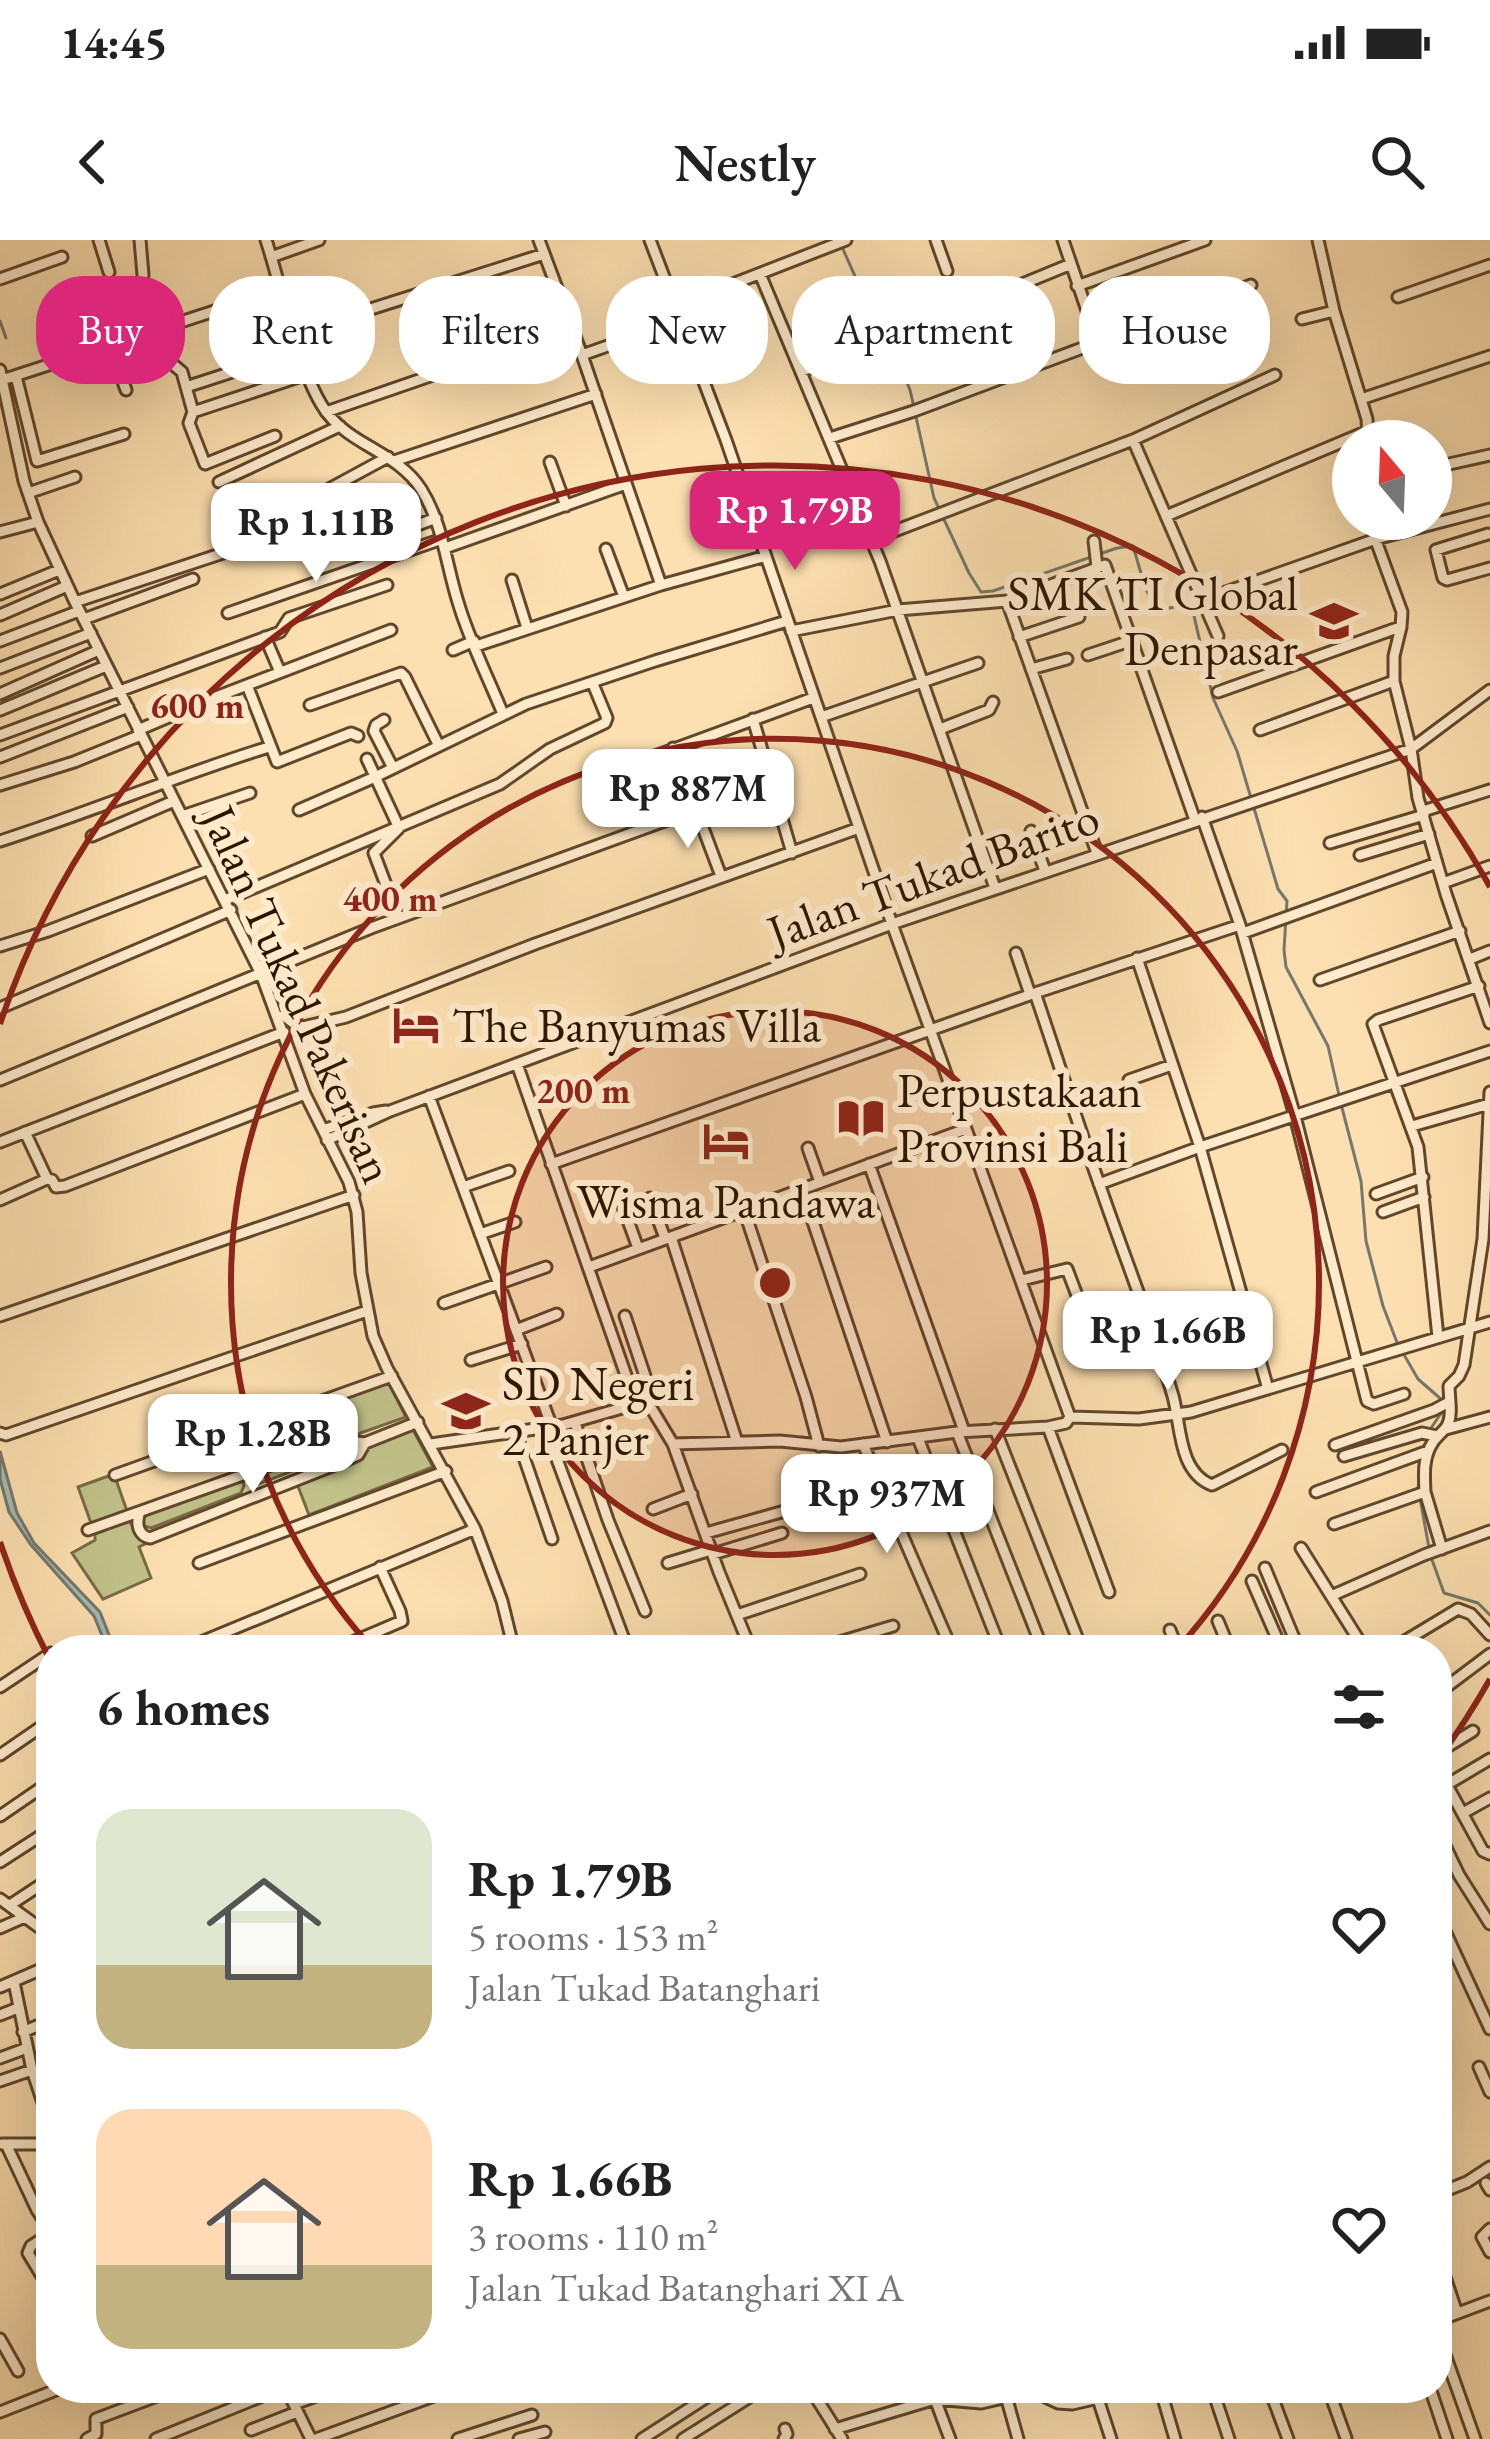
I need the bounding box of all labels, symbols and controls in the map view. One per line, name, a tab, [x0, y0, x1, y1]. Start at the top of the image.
text: 14:45	[60, 13, 168, 71]
text: Nestly	[674, 127, 816, 197]
icon: back	[60, 129, 126, 195]
icon: search	[1364, 129, 1430, 195]
chip: Buy	[36, 276, 185, 384]
chip: Rent	[209, 276, 375, 384]
chip: Filters	[399, 276, 582, 384]
chip: New	[606, 276, 768, 384]
chip: Apartment	[792, 276, 1055, 384]
chip: House	[1079, 276, 1270, 384]
north arrow	[1332, 420, 1452, 540]
map controls	[1332, 420, 1452, 540]
pin: Rp 1.79B	[671, 471, 919, 573]
pin: Rp 1.11B	[192, 483, 440, 585]
text: Rp 1.79B	[717, 484, 873, 535]
text: Rp 1.11B	[238, 496, 394, 547]
place label: SMK TI Global Denpasar	[1007, 562, 1298, 679]
school or university icon: SMK TI Global Denpasar	[1309, 596, 1359, 646]
text: 600 m	[150, 682, 244, 729]
pin: Rp 887M	[577, 749, 799, 851]
text: Rp 887M	[609, 762, 767, 813]
street label: Jalan Tukad Barito	[755, 785, 1107, 964]
street label: Jalan Tukad Pakerisan	[186, 792, 410, 1192]
text: 400 m	[343, 875, 437, 922]
place label: The Banyumas Villa	[452, 994, 822, 1056]
hotel icon: The Banyumas Villa	[391, 1000, 441, 1050]
place label: Perpustakaan Provinsi Bali	[897, 1059, 1142, 1176]
text: 200 m	[536, 1067, 630, 1114]
library icon: Perpustakaan Provinsi Bali	[836, 1093, 886, 1143]
hotel icon: Wisma Pandawa	[701, 1116, 751, 1166]
place label: Wisma Pandawa	[577, 1170, 876, 1232]
centre of rings	[754, 1262, 796, 1304]
pin: Rp 1.66B	[1044, 1291, 1292, 1393]
text: Rp 1.66B	[1090, 1304, 1246, 1355]
place label: SD Negeri 2 Panjer	[502, 1352, 694, 1469]
school or university icon: SD Negeri 2 Panjer	[441, 1386, 491, 1436]
pin: Rp 1.28B	[129, 1394, 377, 1496]
text: Rp 1.28B	[175, 1407, 331, 1458]
pin: Rp 937M	[776, 1454, 998, 1556]
text: Rp 937M	[808, 1467, 966, 1518]
text: 6 homes	[96, 1674, 270, 1740]
icon: filters	[1326, 1674, 1392, 1740]
text: Rp 1.79B	[468, 1845, 672, 1911]
icon: home	[192, 1857, 336, 2001]
icon: heart	[1326, 1896, 1392, 1962]
text: 5 rooms · 153 m²	[468, 1911, 719, 1962]
text: Jalan Tukad Batanghari	[468, 1962, 820, 2013]
text: Rp 1.66B	[468, 2145, 672, 2211]
icon: home	[192, 2157, 336, 2301]
icon: heart	[1326, 2196, 1392, 2262]
text: 3 rooms · 110 m²	[468, 2211, 719, 2262]
text: Jalan Tukad Batanghari XI A	[468, 2262, 904, 2313]

